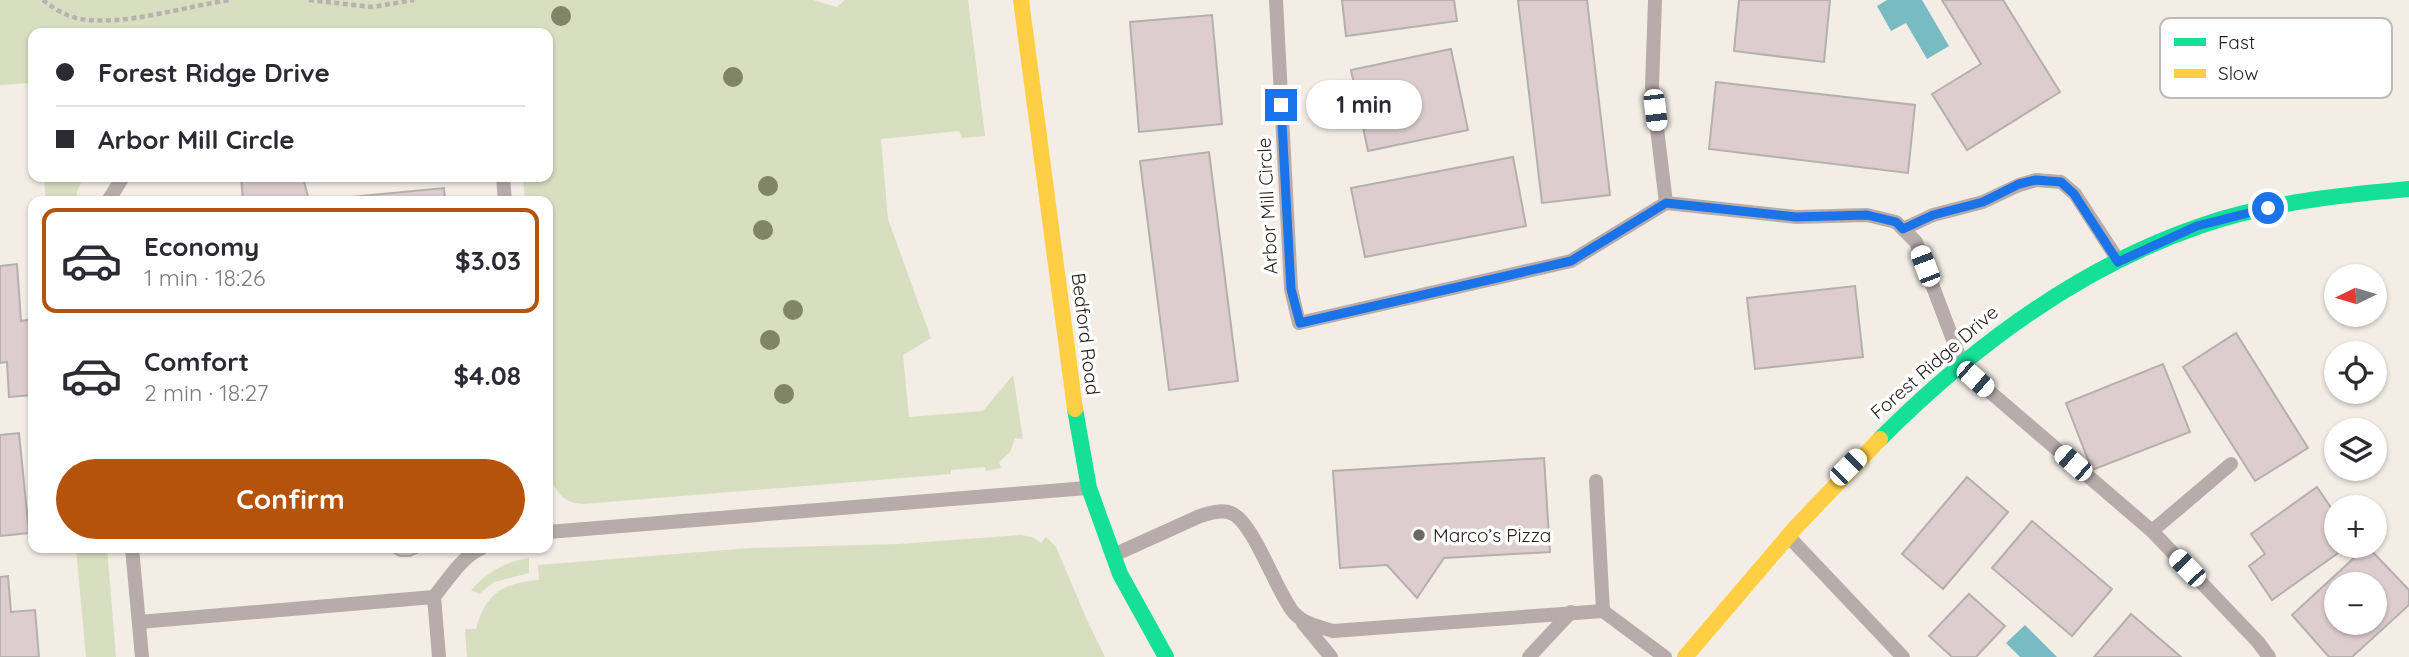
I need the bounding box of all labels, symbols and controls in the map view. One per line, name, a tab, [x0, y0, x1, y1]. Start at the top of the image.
legend	[2160, 18, 2392, 98]
text: Fast	[2218, 30, 2255, 54]
text: Forest Ridge Drive	[98, 56, 330, 89]
text: Slow	[2218, 61, 2259, 85]
callout: 1 min	[1306, 80, 1421, 130]
car	[1643, 88, 1668, 132]
route end	[1265, 89, 1297, 121]
text: 1 min	[1336, 90, 1392, 119]
text: Arbor Mill Circle	[98, 123, 295, 156]
street label: Arbor Mill Circle	[1251, 137, 1283, 275]
route start	[2252, 192, 2284, 224]
icon: car	[60, 229, 123, 292]
text: Economy	[144, 230, 259, 263]
car	[1908, 243, 1943, 289]
text: $3.03	[455, 244, 521, 277]
text: 1 min · 18:26	[144, 263, 265, 292]
north arrow	[2324, 264, 2387, 327]
map controls	[2324, 264, 2387, 635]
street label: Bedford Road	[1067, 272, 1105, 396]
street label: Forest Ridge Drive	[1865, 300, 2003, 424]
button: locate	[2324, 341, 2387, 404]
icon: car	[60, 344, 123, 407]
text: Comfort	[144, 345, 249, 378]
car	[1953, 357, 1998, 401]
text: $4.08	[454, 359, 521, 392]
text: 2 min · 18:27	[144, 378, 269, 407]
button: layers	[2324, 418, 2387, 481]
car	[2051, 441, 2096, 485]
car	[1826, 445, 1871, 489]
button: Confirm	[56, 459, 525, 539]
button: +	[2324, 495, 2387, 558]
place label: Marco’s Pizza	[1433, 523, 1551, 547]
marker: Marco’s Pizza	[1411, 527, 1427, 543]
car	[2165, 546, 2210, 590]
button: −	[2324, 572, 2387, 635]

